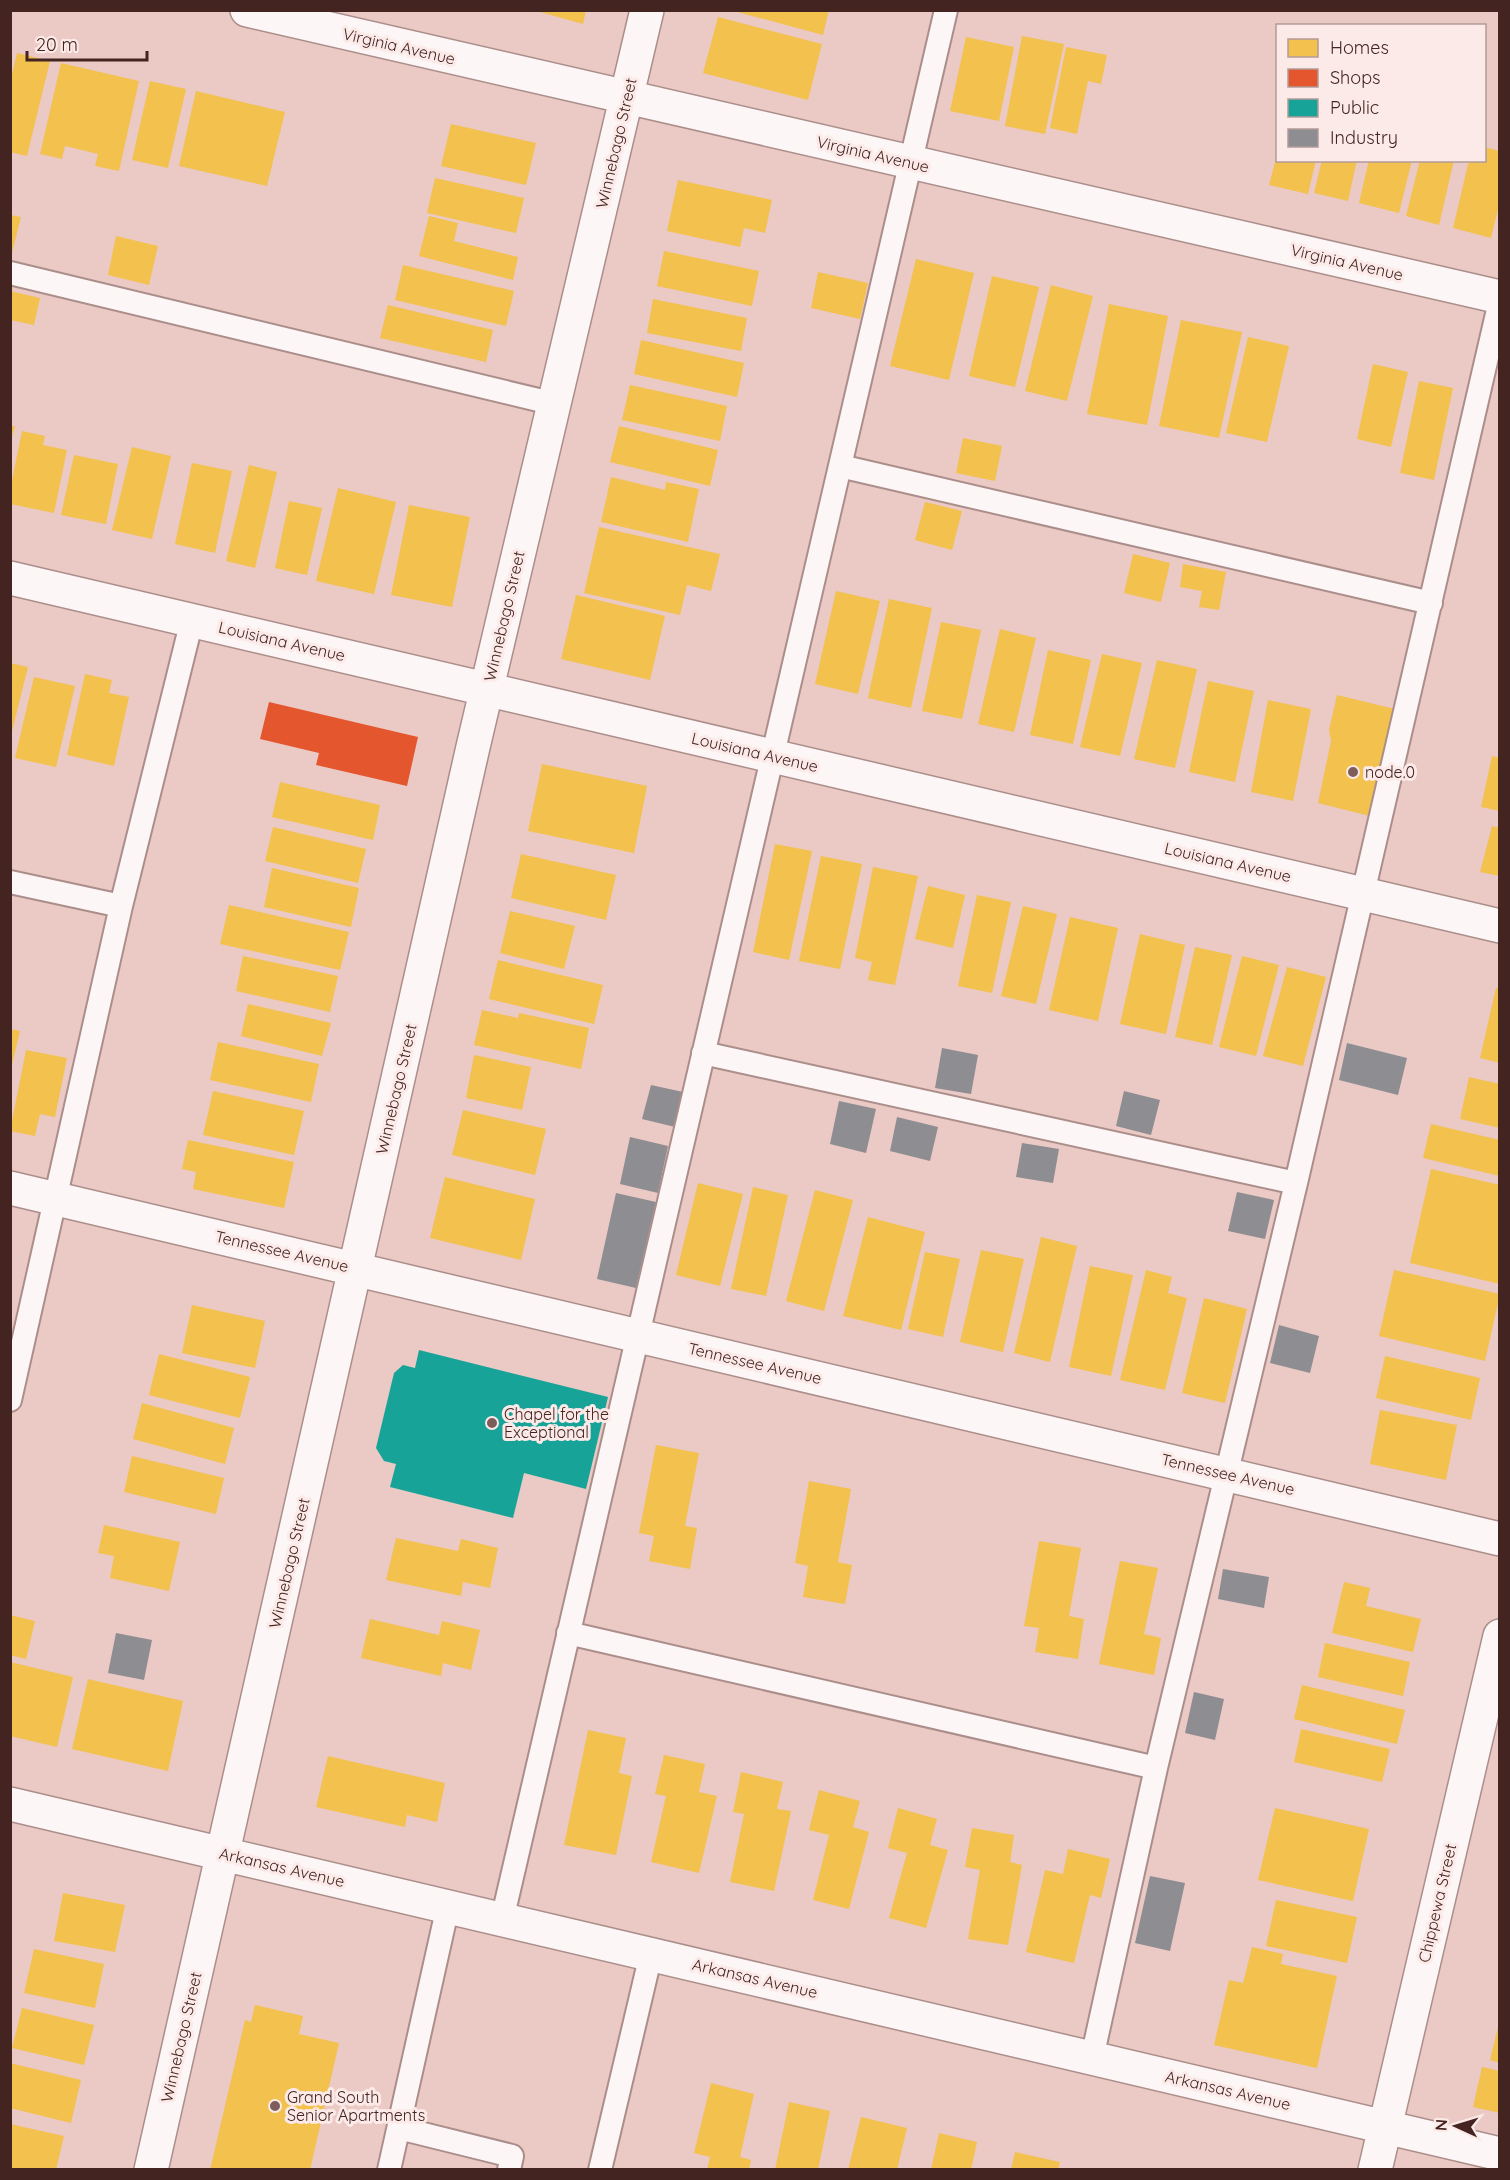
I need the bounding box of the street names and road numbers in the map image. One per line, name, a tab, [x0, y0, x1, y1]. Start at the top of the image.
street label: Virginia Avenue	[341, 23, 457, 69]
street label: Winnebago Street	[591, 76, 641, 210]
street label: Virginia Avenue	[815, 131, 931, 177]
street label: Virginia Avenue	[1289, 239, 1405, 285]
street label: Winnebago Street	[479, 549, 529, 683]
street label: Louisiana Avenue	[217, 617, 347, 665]
street label: Louisiana Avenue	[690, 728, 820, 776]
street label: Louisiana Avenue	[1163, 838, 1293, 886]
street label: Winnebago Street	[371, 1022, 421, 1156]
street label: Tennessee Avenue	[213, 1226, 351, 1276]
street label: Tennessee Avenue	[686, 1338, 824, 1388]
street label: Tennessee Avenue	[1159, 1449, 1297, 1499]
street label: Winnebago Street	[264, 1496, 314, 1630]
street label: Chippewa Street	[1414, 1842, 1460, 1964]
street label: Arkansas Avenue	[217, 1843, 347, 1891]
street label: Arkansas Avenue	[690, 1954, 820, 2002]
street label: Winnebago Street	[156, 1970, 206, 2104]
street label: Arkansas Avenue	[1163, 2066, 1293, 2114]

